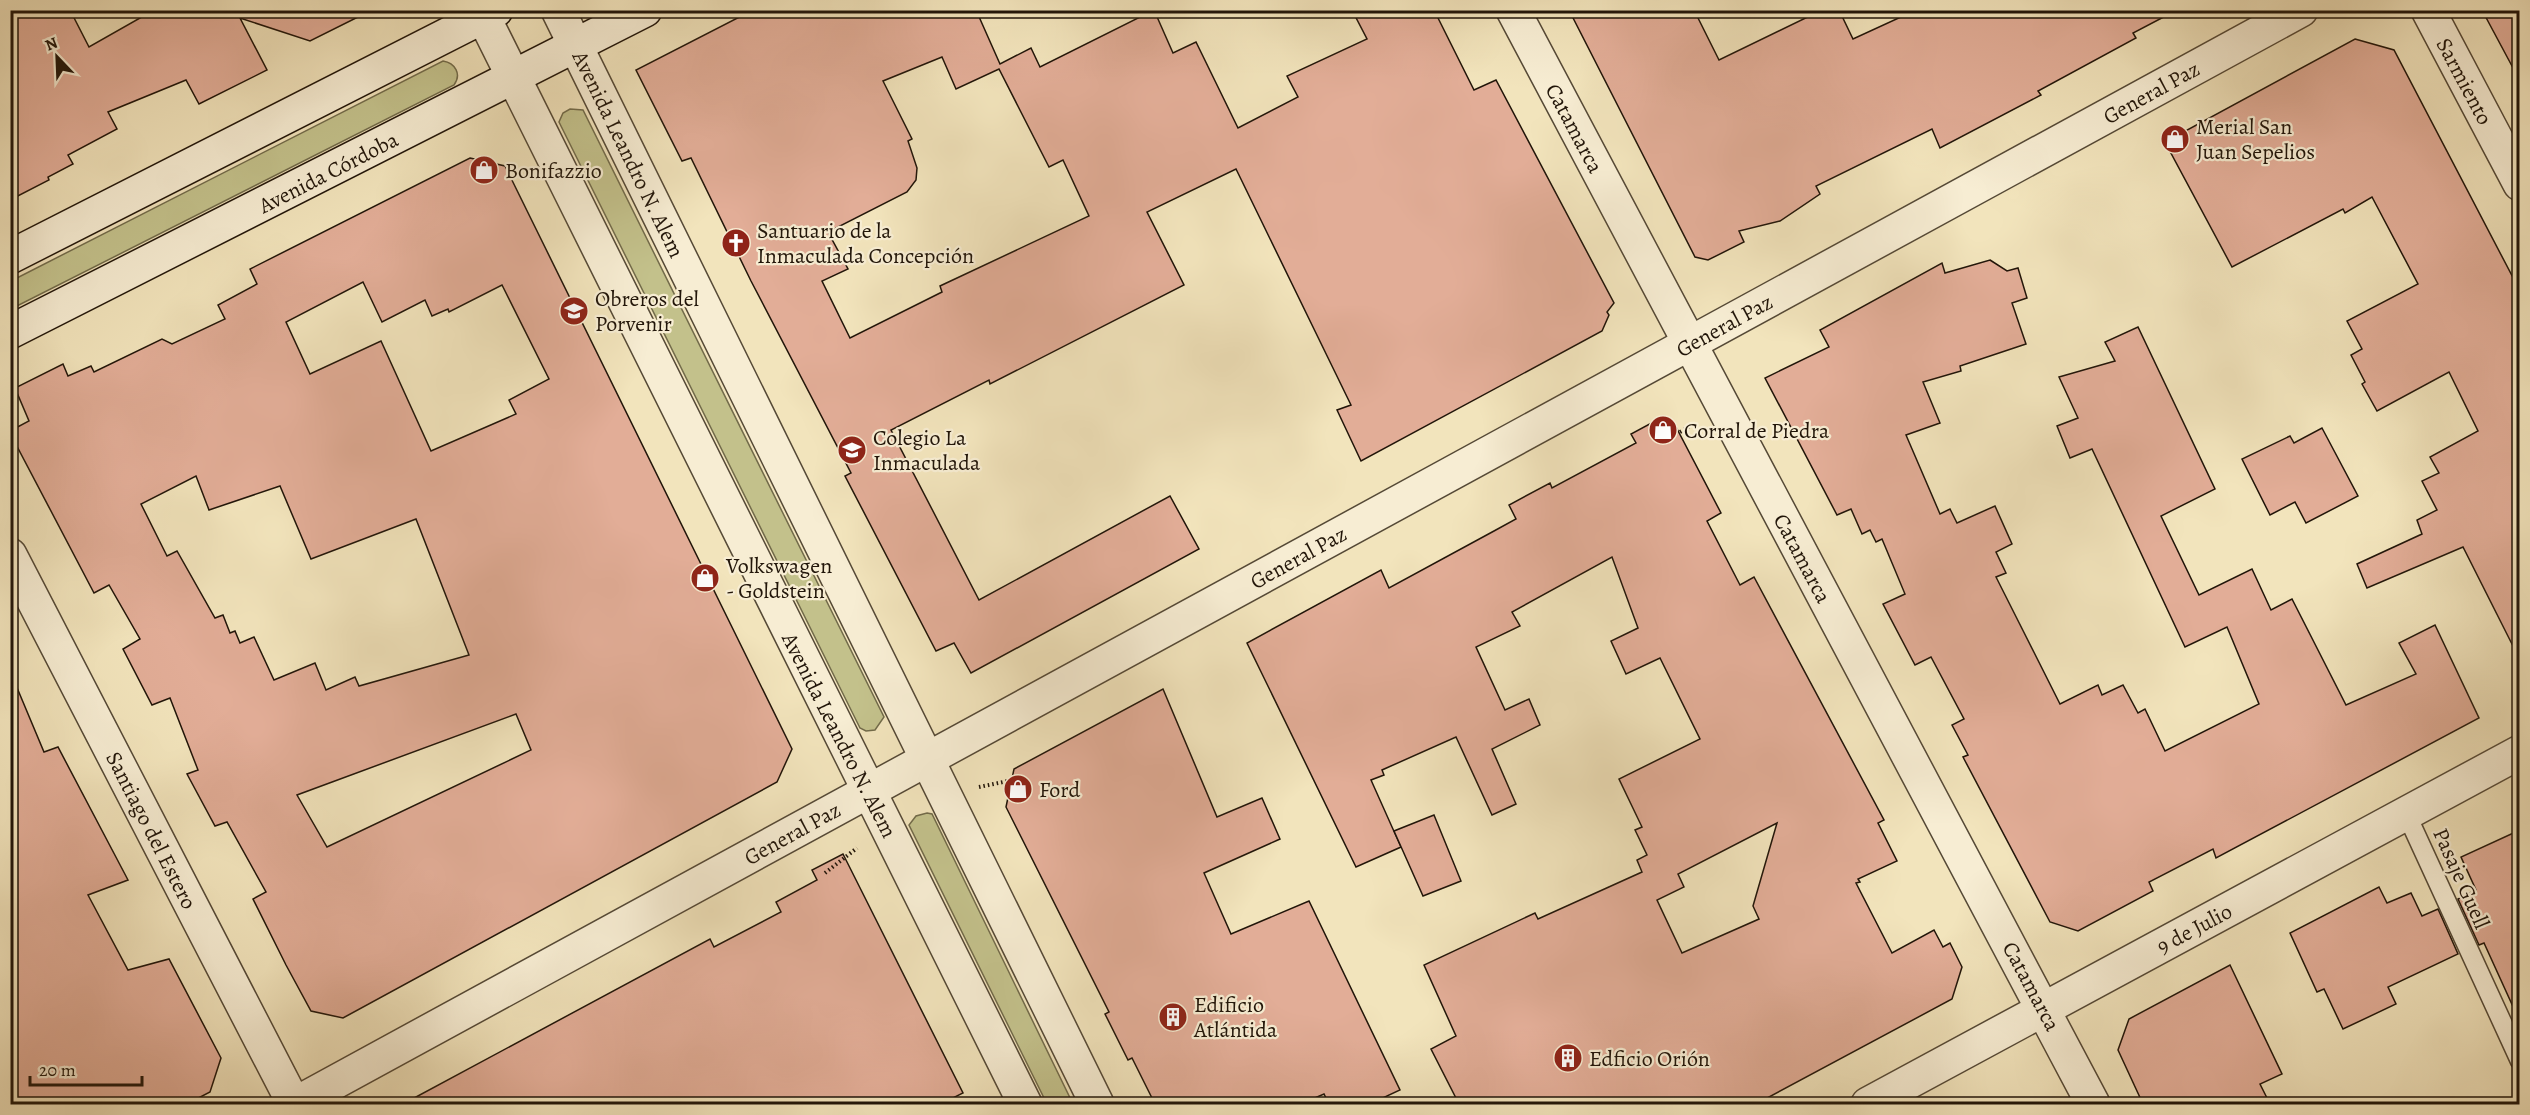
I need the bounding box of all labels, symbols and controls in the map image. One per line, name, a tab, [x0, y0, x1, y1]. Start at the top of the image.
north arrow	[27, 27, 87, 87]
text: N	[42, 32, 62, 57]
street label: Sarmiento	[2429, 33, 2500, 130]
street label: Avenida Leandro N. Alem	[564, 45, 691, 263]
street label: General Paz	[2098, 54, 2205, 132]
street label: Catamarca	[1538, 78, 1611, 179]
place label: Merial San Juan Sepelios	[2196, 112, 2315, 167]
shop icon: Merial San Juan Sepelios	[2159, 123, 2191, 155]
street label: Avenida Córdoba	[253, 124, 404, 221]
shop icon: Bonifazzio	[468, 154, 500, 186]
place label: Bonifazzio	[505, 156, 602, 186]
place label: Santuario de la Inmaculada Concepción	[757, 216, 974, 271]
church icon: Santuario de la Inmaculada Concepción	[720, 227, 752, 259]
place label: Obreros del Porvenir	[595, 284, 699, 339]
street label: General Paz	[1671, 287, 1778, 365]
school or university icon: Obreros del Porvenir	[558, 295, 590, 327]
shop icon: Corral de Piedra	[1647, 414, 1679, 446]
place label: Corral de Piedra	[1684, 416, 1830, 446]
place label: Colegio La Inmaculada	[873, 423, 981, 478]
school or university icon: Colegio La Inmaculada	[836, 434, 868, 466]
street label: Catamarca	[1766, 508, 1839, 609]
street label: General Paz	[1245, 519, 1352, 597]
place label: Volkswagen - Goldstein	[725, 551, 832, 606]
shop icon: Volkswagen - Goldstein	[689, 562, 721, 594]
street label: Avenida Leandro N. Alem	[774, 627, 904, 843]
street label: Santiago del Estero	[98, 747, 204, 914]
shop icon: Ford	[1002, 773, 1034, 805]
place label: Ford	[1039, 775, 1080, 805]
street label: General Paz	[739, 795, 846, 873]
street label: Pasaje Guell	[2426, 823, 2497, 934]
street label: 9 de Julio	[2152, 897, 2237, 961]
street label: Catamarca	[1995, 936, 2068, 1037]
place label: Edificio Atlántida	[1193, 990, 1278, 1045]
building icon: Edificio Atlántida	[1157, 1001, 1189, 1033]
building icon: Edficio Orión	[1552, 1042, 1584, 1074]
place label: Edficio Orión	[1589, 1044, 1710, 1074]
scale bar	[30, 1049, 142, 1087]
text: 20 m	[39, 1058, 76, 1082]

